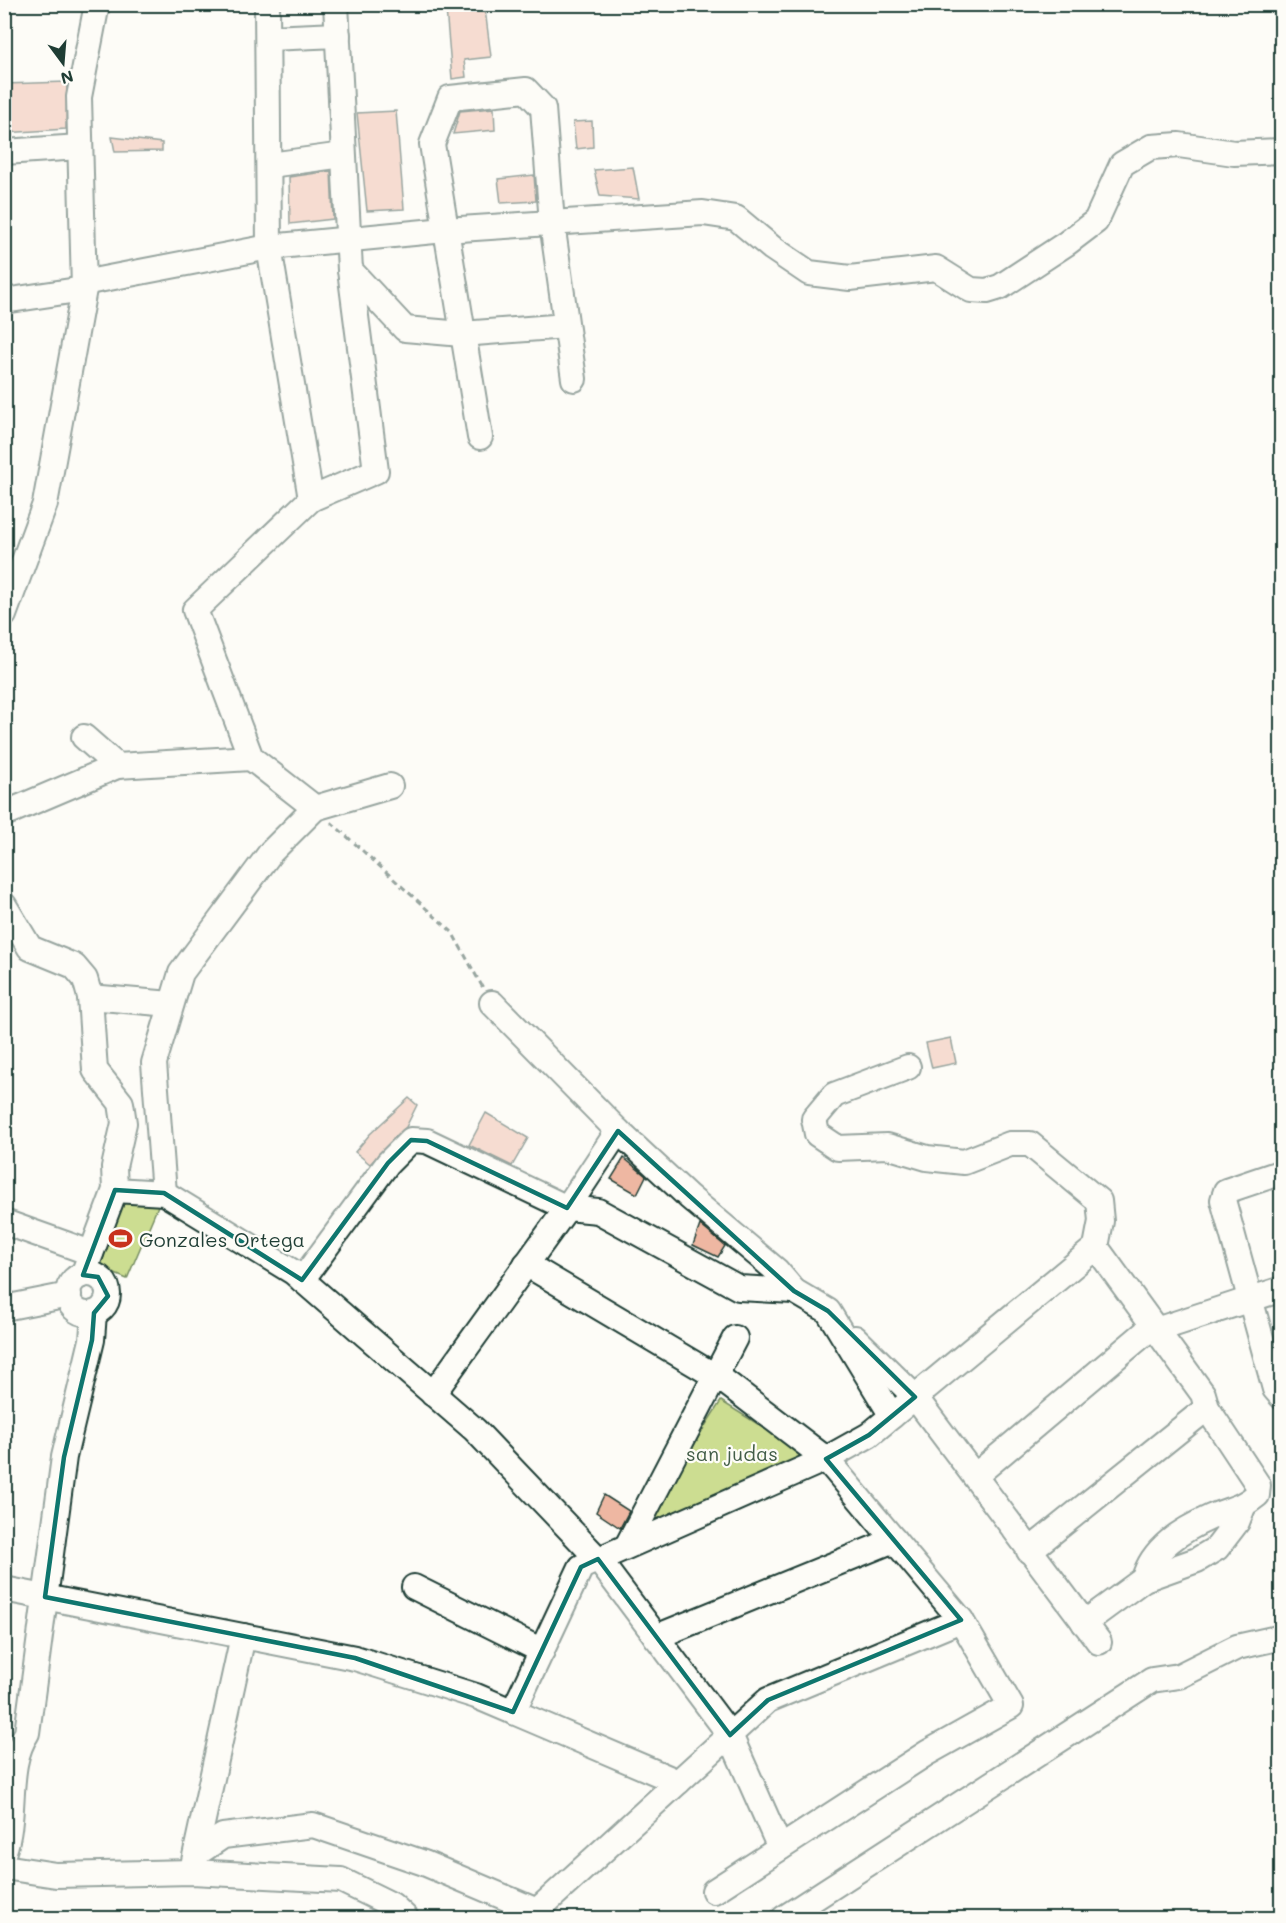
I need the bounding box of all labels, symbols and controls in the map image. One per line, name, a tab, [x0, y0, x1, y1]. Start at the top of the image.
north arrow	[33, 33, 93, 93]
text: N	[59, 66, 76, 90]
sports icon: Gonzales Ortega	[108, 1226, 134, 1252]
place label: Gonzales Ortega	[139, 1226, 305, 1252]
park label: san judas	[686, 1440, 778, 1466]

